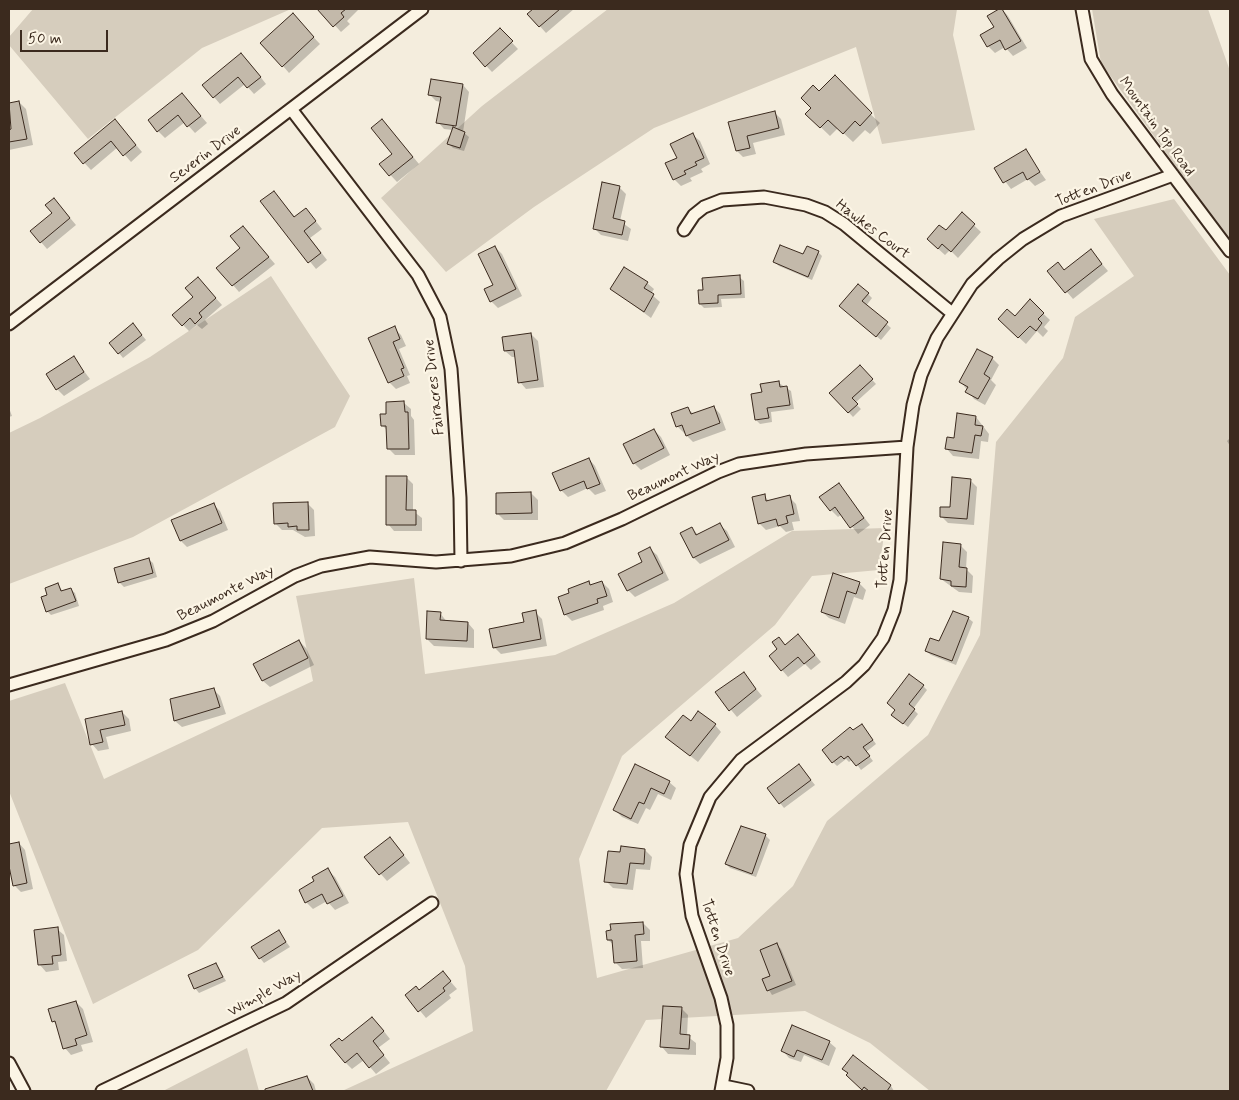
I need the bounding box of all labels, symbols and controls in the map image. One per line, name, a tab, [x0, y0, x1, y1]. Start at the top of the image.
scale bar	[22, 20, 110, 52]
text: 50 m	[28, 29, 62, 49]
street label: Mountain Top Road	[1114, 74, 1198, 180]
street label: Severin Drive	[167, 122, 245, 188]
street label: Totten Drive	[1053, 166, 1135, 212]
street label: Hawkes Court	[831, 196, 913, 264]
street label: Fairacres Drive	[421, 338, 449, 436]
street label: Beaumont Way	[625, 448, 723, 506]
street label: Totten Drive	[874, 509, 898, 589]
street label: Beaumonte Way	[175, 562, 277, 626]
street label: Totten Drive	[696, 897, 738, 979]
street label: Wimple Way	[225, 967, 305, 1021]

